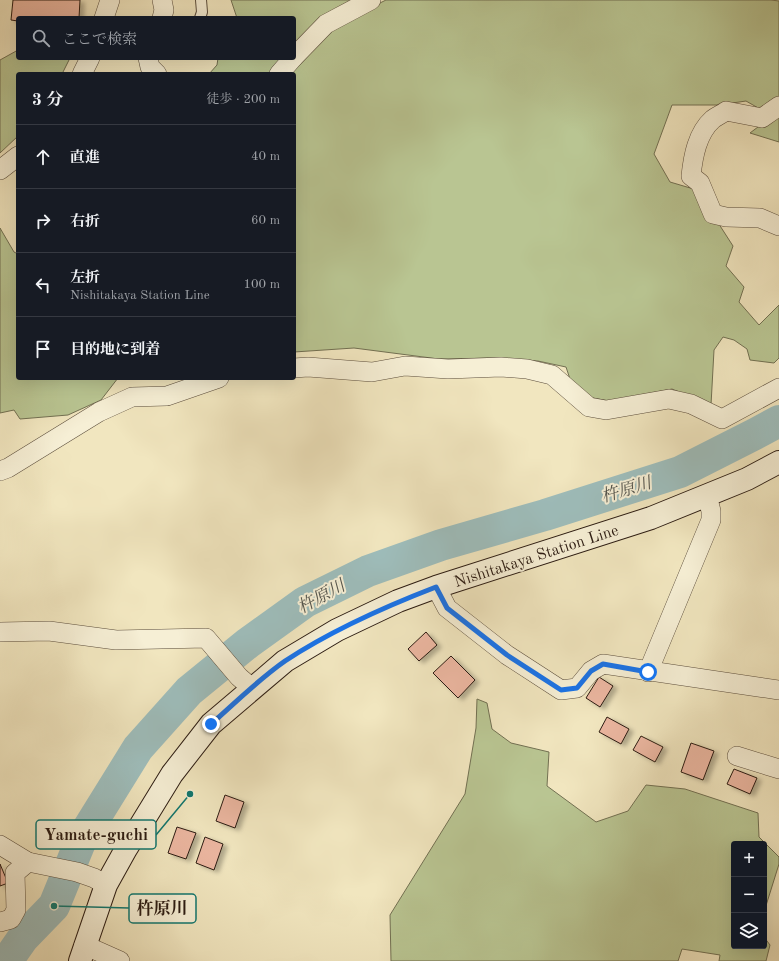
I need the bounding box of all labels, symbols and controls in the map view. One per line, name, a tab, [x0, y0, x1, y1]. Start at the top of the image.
search box	[16, 16, 296, 60]
icon: search	[30, 27, 52, 49]
text: ここで検索	[62, 33, 137, 48]
text: 3 分	[32, 92, 64, 109]
text: 徒歩 · 200 m	[206, 93, 280, 106]
icon: ahead	[32, 146, 54, 168]
text: 40 m	[251, 150, 280, 163]
text: 直進	[70, 151, 100, 166]
icon: right	[32, 210, 54, 232]
text: 60 m	[251, 214, 280, 227]
text: 右折	[70, 215, 100, 230]
text: 左折	[70, 271, 100, 286]
icon: left	[32, 274, 54, 296]
text: 100 m	[243, 278, 280, 291]
text: Nishitakaya Station Line	[70, 289, 210, 302]
icon: arrive	[32, 338, 54, 360]
text: 目的地に到着	[70, 343, 160, 358]
water label: 杵原川	[599, 472, 655, 506]
street label: Nishitakaya Station Line	[452, 523, 621, 591]
water label: 杵原川	[294, 575, 350, 617]
route start	[639, 663, 657, 681]
route end	[202, 715, 220, 733]
callout: Yamate-guchi	[36, 820, 156, 849]
text: Yamate-guchi	[44, 827, 148, 844]
map controls	[731, 841, 767, 949]
button: +	[731, 841, 767, 877]
button: −	[731, 877, 767, 913]
callout: 杵原川	[129, 894, 196, 923]
text: 杵原川	[137, 899, 188, 918]
button: layers	[731, 913, 767, 949]

